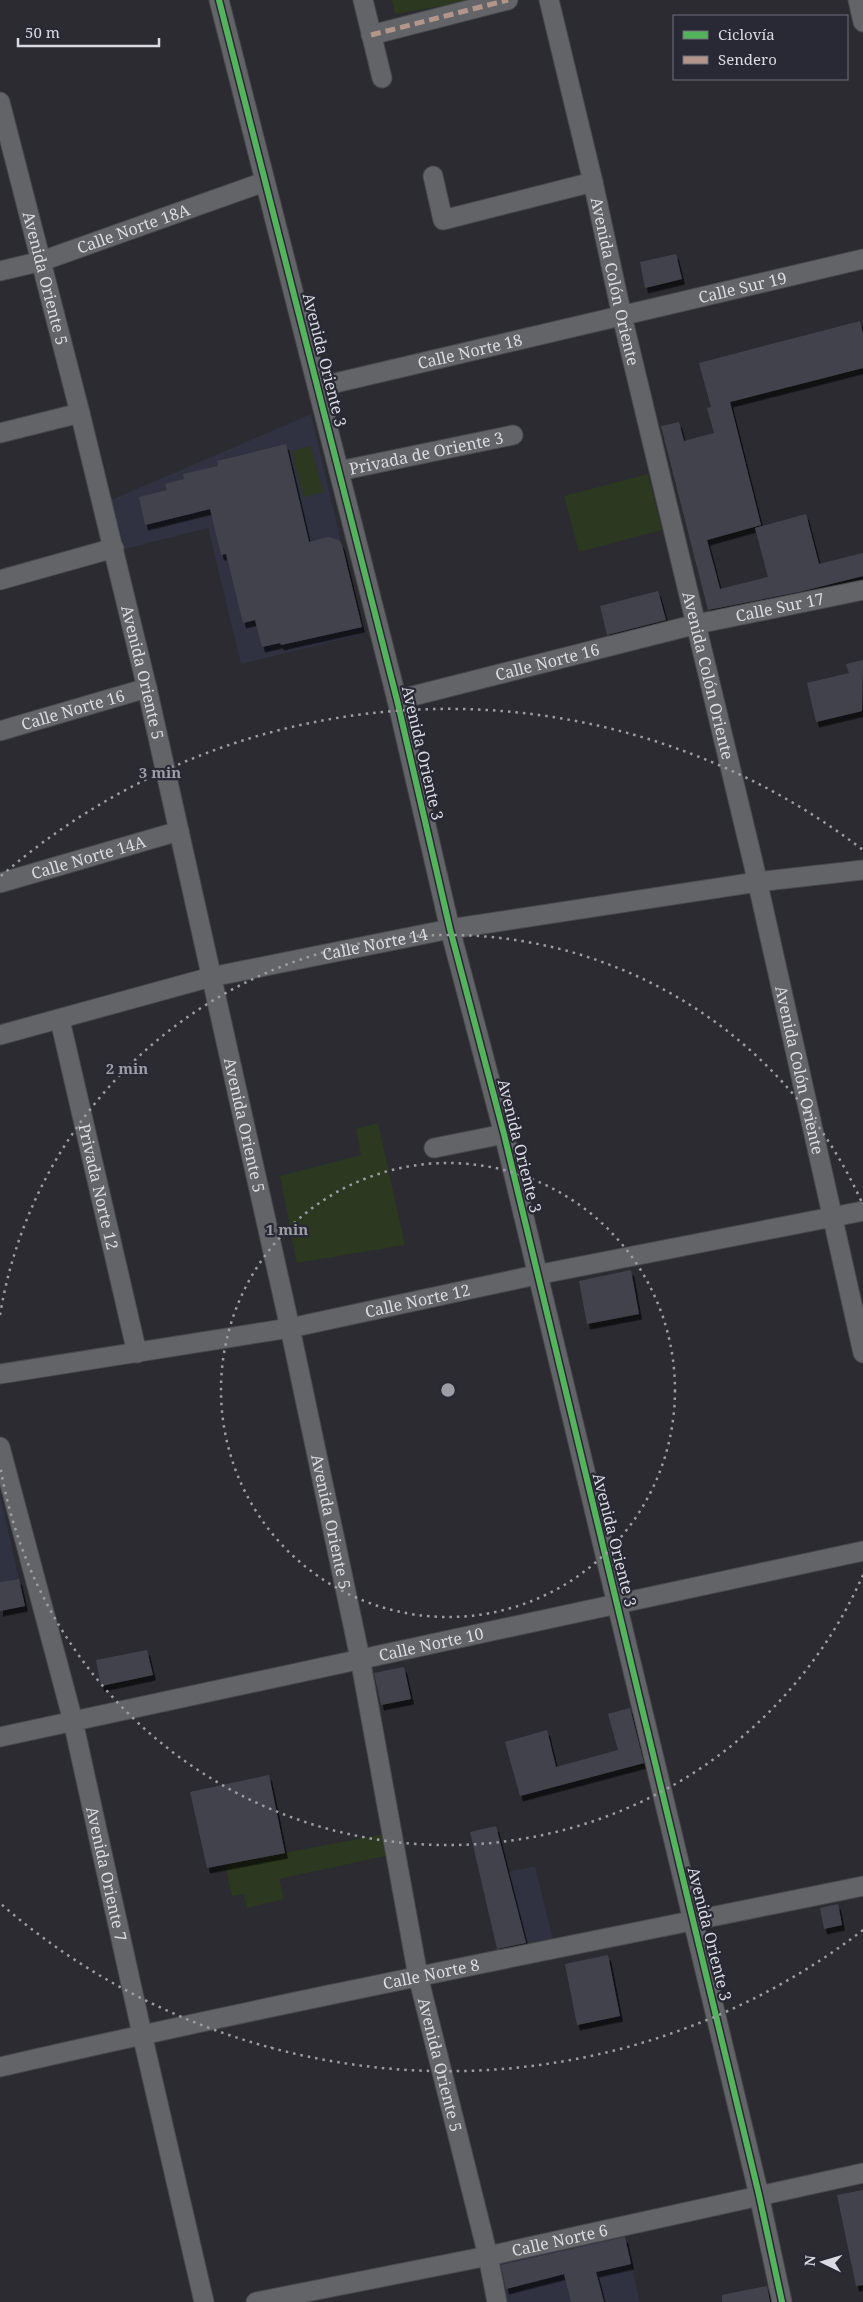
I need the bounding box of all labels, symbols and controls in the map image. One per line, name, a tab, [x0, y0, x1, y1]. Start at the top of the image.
scale bar	[18, 15, 159, 47]
legend	[673, 15, 848, 80]
text: 50 m	[25, 22, 60, 42]
text: Ciclovía	[718, 24, 775, 44]
text: Sendero	[718, 49, 777, 69]
street label: Avenida Colón Oriente	[586, 195, 645, 368]
street label: Calle Norte 18A	[74, 198, 193, 259]
street label: Avenida Oriente 5	[18, 209, 73, 348]
street label: Calle Sur 19	[696, 266, 789, 308]
street label: Avenida Oriente 3	[298, 291, 352, 429]
street label: Calle Norte 18	[415, 328, 524, 374]
street label: Privada de Oriente 3	[347, 426, 505, 480]
street label: Calle Sur 17	[733, 587, 826, 627]
street label: Avenida Colón Oriente	[677, 589, 739, 762]
street label: Avenida Oriente 5	[116, 603, 169, 742]
street label: Calle Norte 16	[493, 638, 602, 686]
street label: Calle Norte 16	[19, 684, 127, 735]
street label: Avenida Oriente 3	[397, 684, 449, 822]
text: 3 min	[139, 762, 181, 782]
street label: Calle Norte 14A	[29, 830, 149, 884]
street label: Calle Norte 14	[320, 923, 429, 965]
street label: Avenida Colón Oriente	[770, 984, 829, 1156]
street label: Avenida Oriente 5	[219, 1056, 270, 1194]
text: 2 min	[106, 1058, 148, 1078]
street label: Avenida Oriente 3	[493, 1077, 547, 1215]
street label: Privada Norte 12	[73, 1121, 124, 1252]
text: 1 min	[266, 1219, 308, 1239]
street label: Calle Norte 12	[363, 1279, 472, 1323]
centre of rings	[439, 1381, 457, 1399]
street label: Avenida Oriente 5	[306, 1452, 356, 1591]
street label: Avenida Oriente 3	[588, 1471, 642, 1609]
street label: Calle Norte 10	[377, 1622, 486, 1666]
street label: Avenida Oriente 7	[81, 1804, 132, 1943]
street label: Avenida Oriente 3	[683, 1865, 737, 2003]
street label: Calle Norte 8	[381, 1953, 481, 1994]
street label: Avenida Oriente 5	[413, 1995, 468, 2134]
street label: Calle Norte 6	[510, 2219, 610, 2261]
north arrow	[798, 2237, 848, 2287]
text: N	[800, 2254, 819, 2267]

